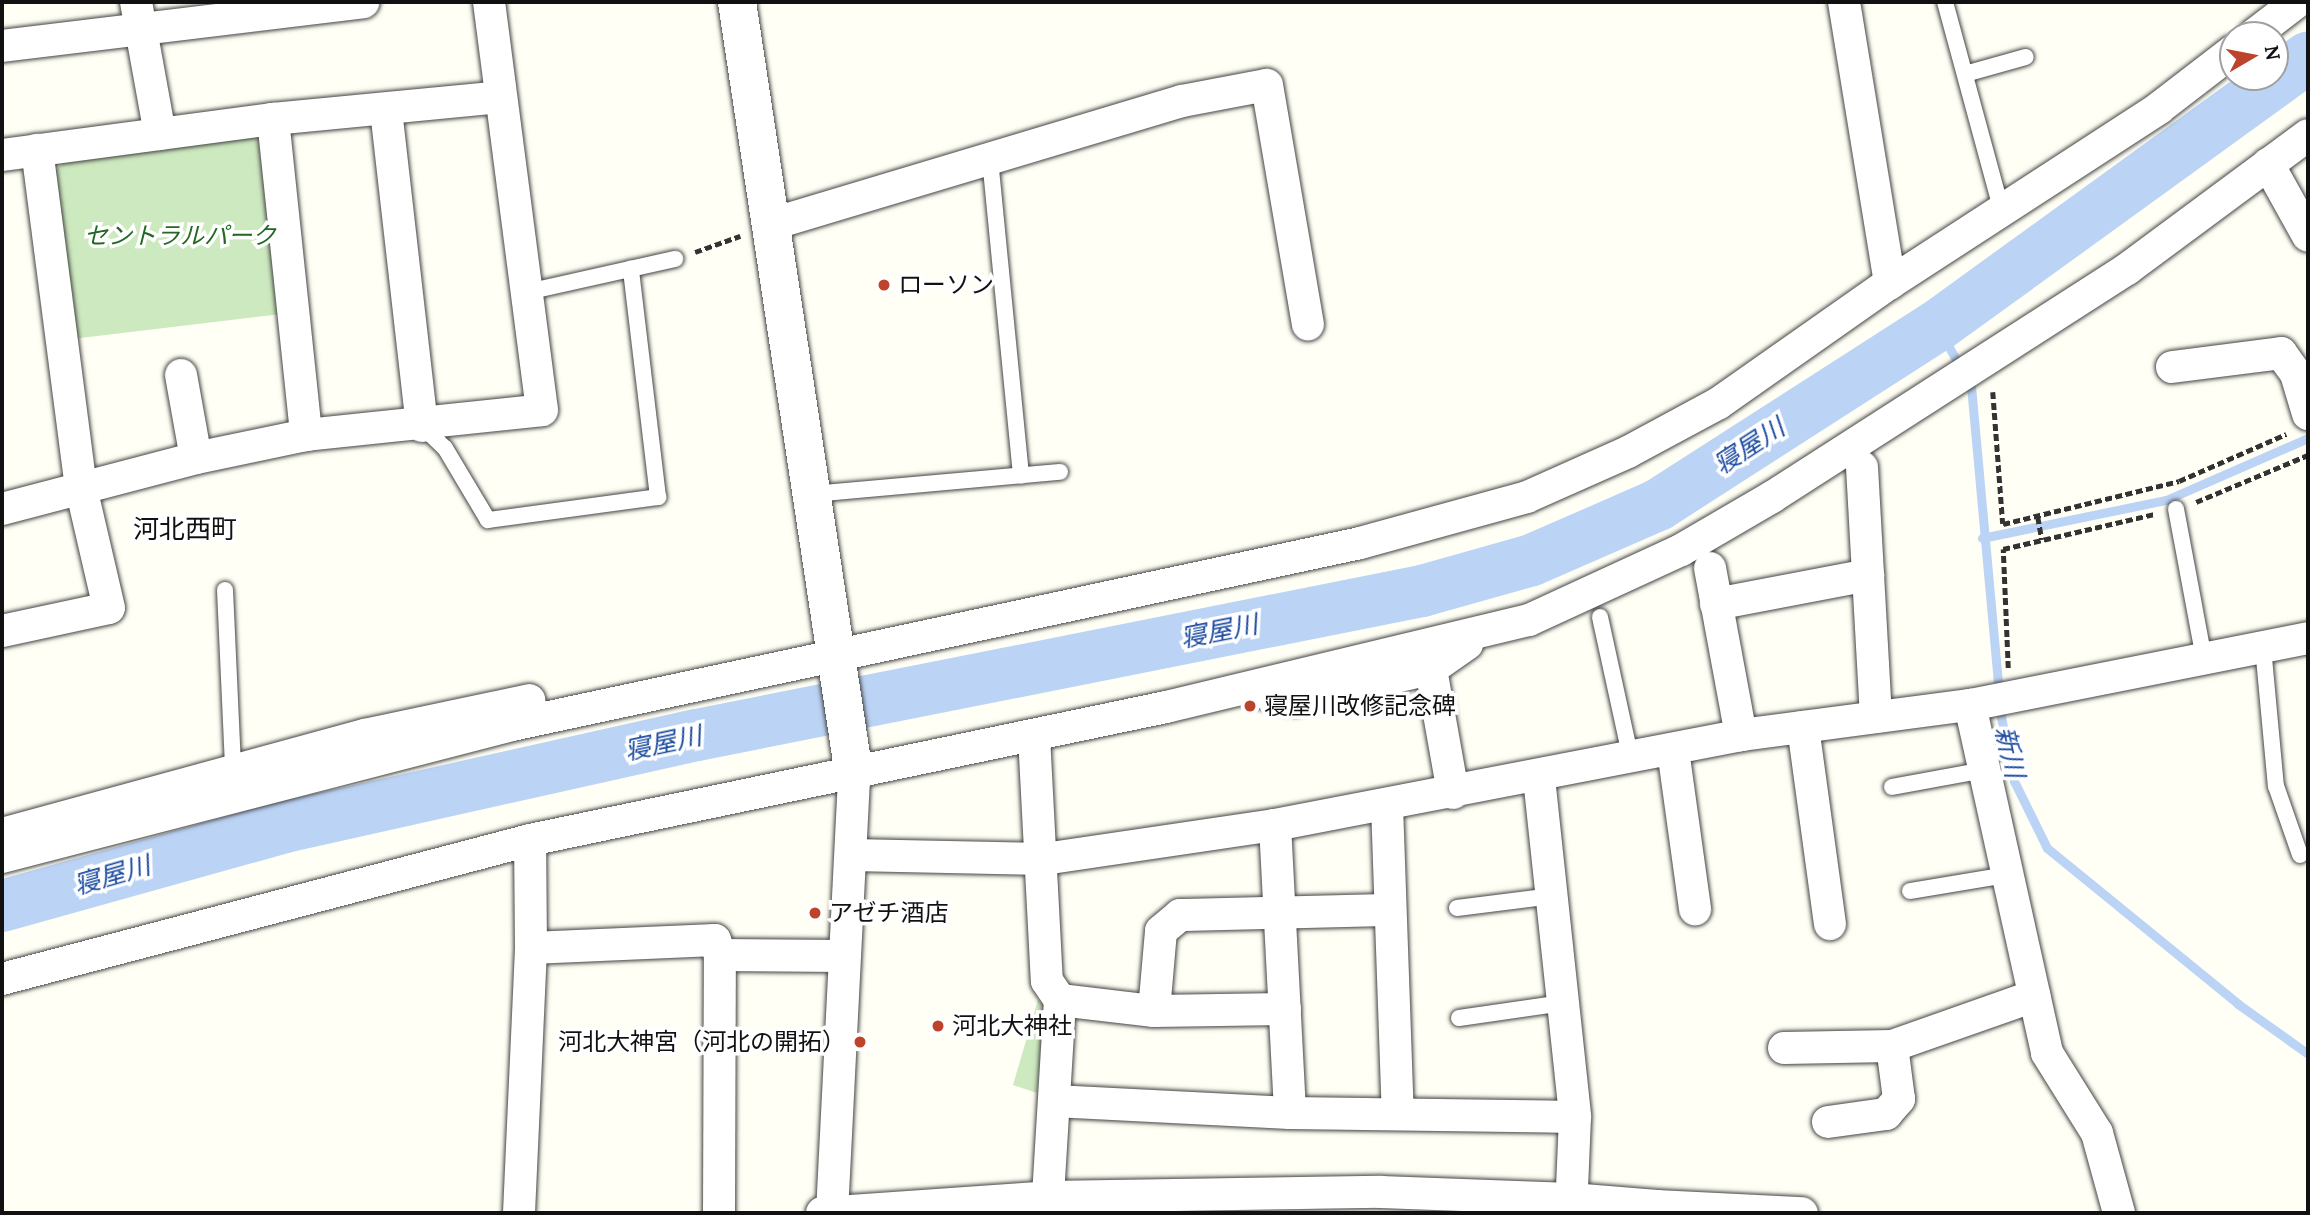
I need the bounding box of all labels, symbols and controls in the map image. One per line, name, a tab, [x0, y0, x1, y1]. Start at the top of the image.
north arrow	[2219, 21, 2289, 91]
text: N	[2260, 43, 2286, 62]
park label: セントラルパーク	[84, 222, 276, 250]
place label: ローソン	[898, 271, 994, 299]
marker: ローソン	[876, 277, 892, 293]
water label: 寝屋川	[1708, 412, 1790, 480]
district label: 河北西町	[133, 513, 237, 545]
water label: 寝屋川	[1178, 608, 1260, 654]
place label: 寝屋川改修記念碑	[1264, 692, 1456, 720]
marker: 寝屋川改修記念碑	[1242, 698, 1258, 714]
water label: 寝屋川	[622, 720, 704, 766]
water label: 新川	[1989, 723, 2031, 781]
water label: 寝屋川	[70, 849, 154, 901]
place label: アゼチ酒店	[829, 899, 949, 927]
marker: アゼチ酒店	[807, 905, 823, 921]
place label: 河北大神社	[952, 1012, 1072, 1040]
marker: 河北大神社	[930, 1018, 946, 1034]
place label: 河北大神宮（河北の開拓）	[558, 1028, 846, 1056]
marker: 河北大神宮（河北の開拓）	[852, 1034, 868, 1050]

